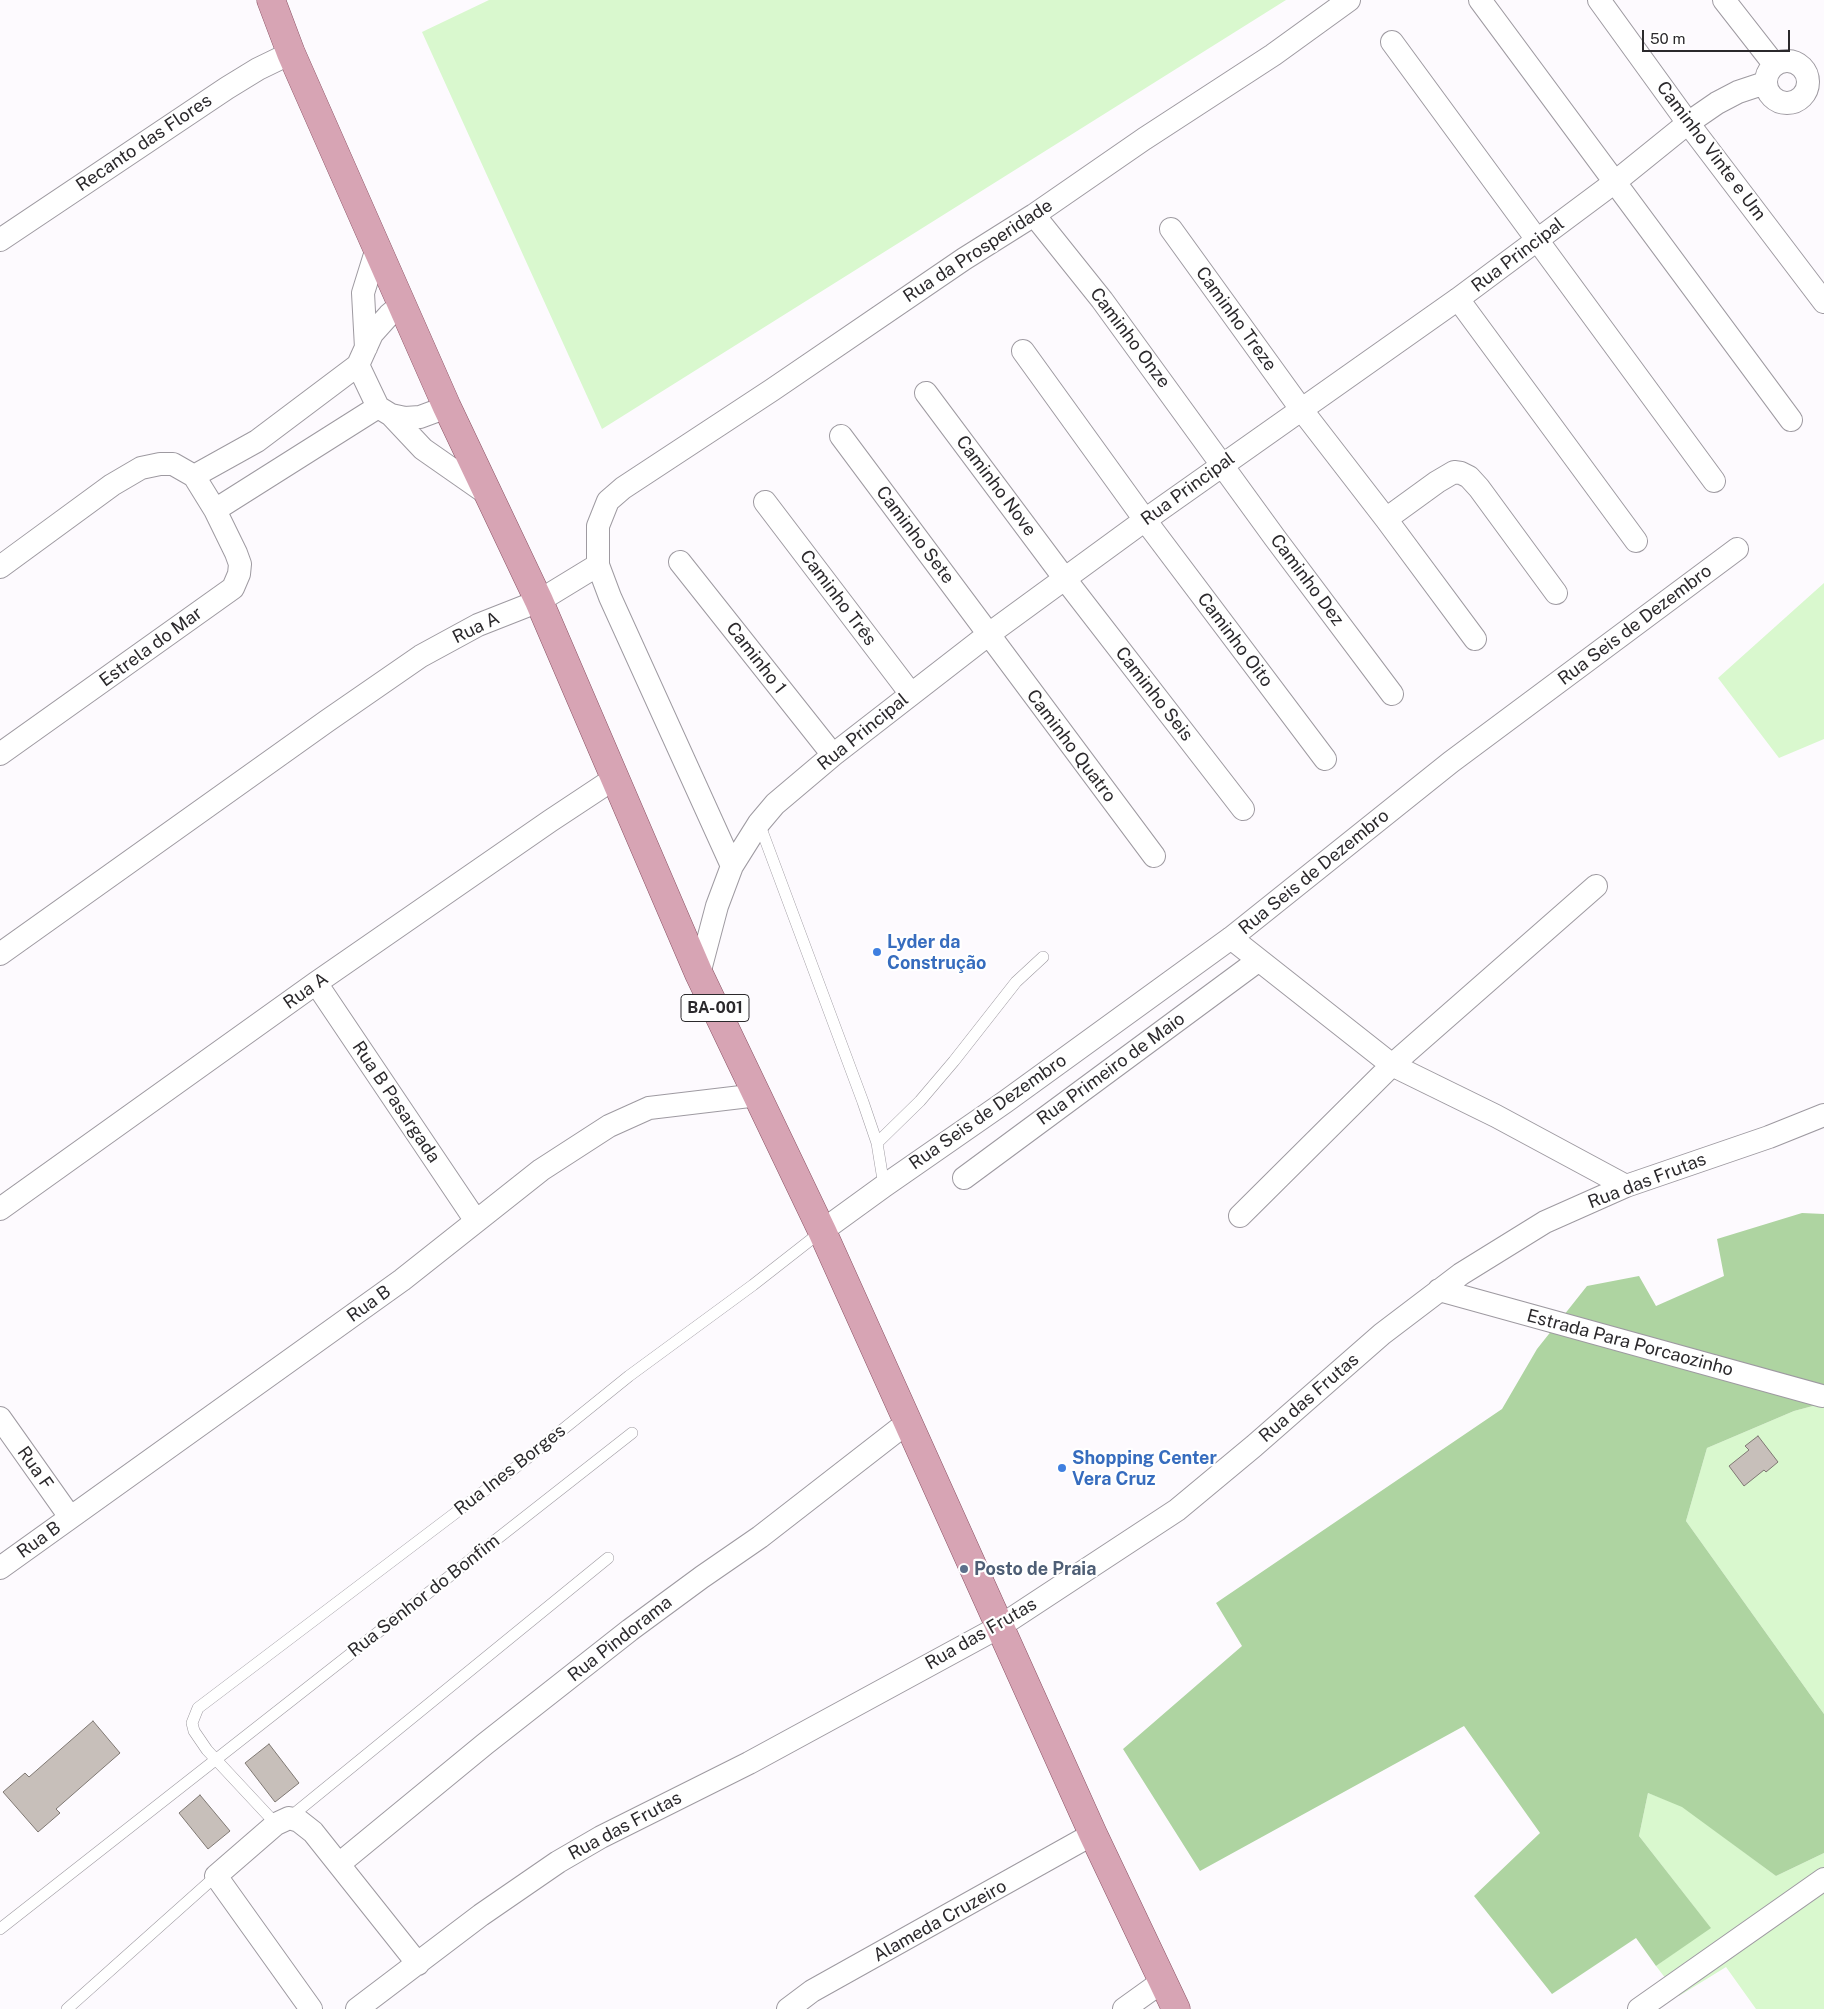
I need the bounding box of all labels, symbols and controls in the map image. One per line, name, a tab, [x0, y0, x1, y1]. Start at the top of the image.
scale bar	[1644, 20, 1792, 52]
text: 50 m	[1650, 30, 1685, 47]
street label: Caminho Vinte e Um	[1652, 77, 1770, 225]
street label: Recanto das Flores	[72, 90, 216, 196]
street label: Rua da Prosperidade	[899, 195, 1057, 307]
street label: Rua Principal	[1467, 213, 1569, 297]
street label: Caminho Treze	[1191, 263, 1281, 375]
street label: Caminho Onze	[1085, 284, 1175, 392]
street label: Caminho Nove	[951, 431, 1041, 541]
street label: Rua Principal	[1137, 448, 1239, 530]
street label: Caminho Sete	[871, 482, 959, 588]
street label: Caminho Dez	[1266, 530, 1348, 630]
street label: Caminho Três	[795, 546, 881, 650]
street label: Rua Seis de Dezembro	[1554, 560, 1716, 690]
street label: Caminho Oito	[1193, 589, 1277, 691]
street label: Estrela do Mar	[95, 602, 207, 692]
street label: Rua A	[449, 607, 503, 649]
street label: Caminho 1	[721, 618, 791, 698]
street label: Caminho Seis	[1111, 643, 1197, 745]
street label: Caminho Quatro	[1022, 686, 1120, 806]
street label: Rua Principal	[813, 689, 913, 775]
street label: Rua Seis de Dezembro	[1235, 805, 1393, 939]
place label: Lyder da Construção	[887, 931, 986, 974]
marker: Lyder da Construção	[871, 946, 883, 958]
street label: Rua A	[279, 968, 333, 1014]
road number: BA-001	[681, 994, 749, 1021]
street label: Rua Primeiro de Maio	[1033, 1008, 1189, 1130]
street label: Rua B Pasargada	[347, 1037, 445, 1167]
street label: Rua Seis de Dezembro	[905, 1050, 1071, 1174]
street label: Rua das Frutas	[1585, 1149, 1709, 1213]
street label: Rua B	[343, 1281, 395, 1327]
street label: Estrada Para Porcaozinho	[1524, 1305, 1736, 1381]
street label: Rua das Frutas	[1255, 1349, 1363, 1447]
street label: Rua Ines Borges	[450, 1420, 570, 1520]
street label: Rua F	[13, 1442, 57, 1494]
place label: Shopping Center Vera Cruz	[1072, 1447, 1217, 1490]
marker: Shopping Center Vera Cruz	[1056, 1462, 1068, 1474]
street label: Rua B	[13, 1517, 65, 1563]
street label: Rua Senhor do Bonfim	[344, 1530, 504, 1662]
place label: Posto de Praia	[974, 1558, 1096, 1580]
marker: Posto de Praia	[958, 1563, 970, 1575]
street label: Rua Pindorama	[564, 1592, 676, 1686]
street label: Rua das Frutas	[921, 1593, 1041, 1675]
street label: Rua das Frutas	[565, 1787, 685, 1865]
street label: Alameda Cruzeiro	[870, 1875, 1010, 1967]

